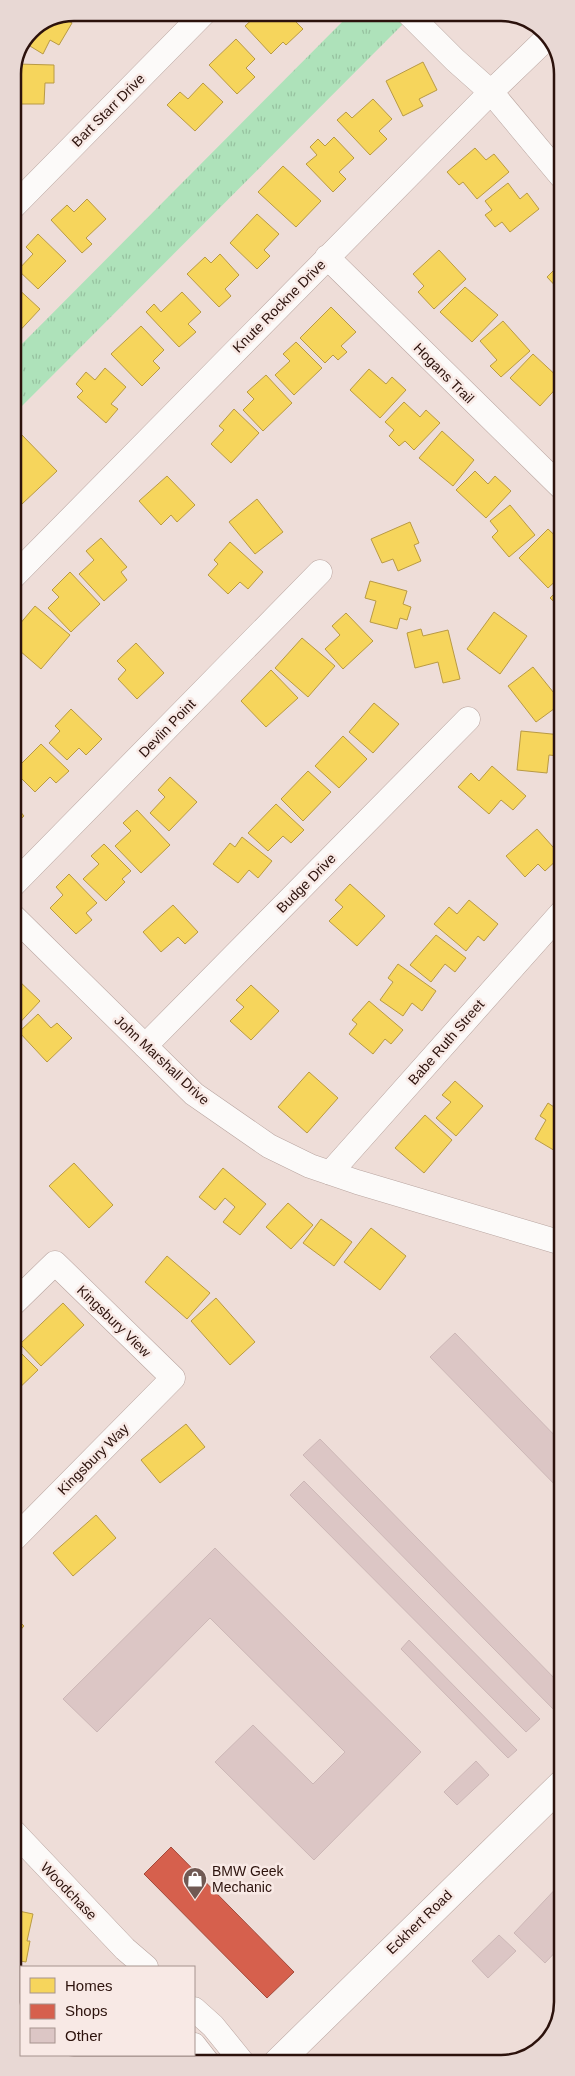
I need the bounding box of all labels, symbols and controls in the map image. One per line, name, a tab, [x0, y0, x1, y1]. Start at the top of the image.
street label: Bart Starr Drive	[68, 70, 148, 150]
street label: Knute Rockne Drive	[229, 256, 329, 356]
street label: Hogans Trail	[411, 340, 477, 406]
street label: Devlin Point	[135, 695, 199, 760]
street label: Budge Drive	[273, 850, 339, 916]
street label: Babe Ruth Street	[405, 996, 487, 1088]
street label: John Marshall Drive	[111, 1012, 213, 1108]
street label: Kingsbury View	[74, 1282, 155, 1361]
street label: Kingsbury Way	[54, 1420, 132, 1498]
street label: Woodchase	[38, 1859, 100, 1923]
place label: BMW Geek Mechanic	[212, 1863, 285, 1895]
shop icon: BMW Geek Mechanic	[182, 1866, 208, 1900]
street label: Eckhert Road	[383, 1887, 455, 1957]
legend	[20, 1966, 195, 2056]
text: Homes	[65, 1977, 113, 1994]
text: Shops	[65, 2002, 108, 2019]
text: Other	[65, 2027, 103, 2044]

